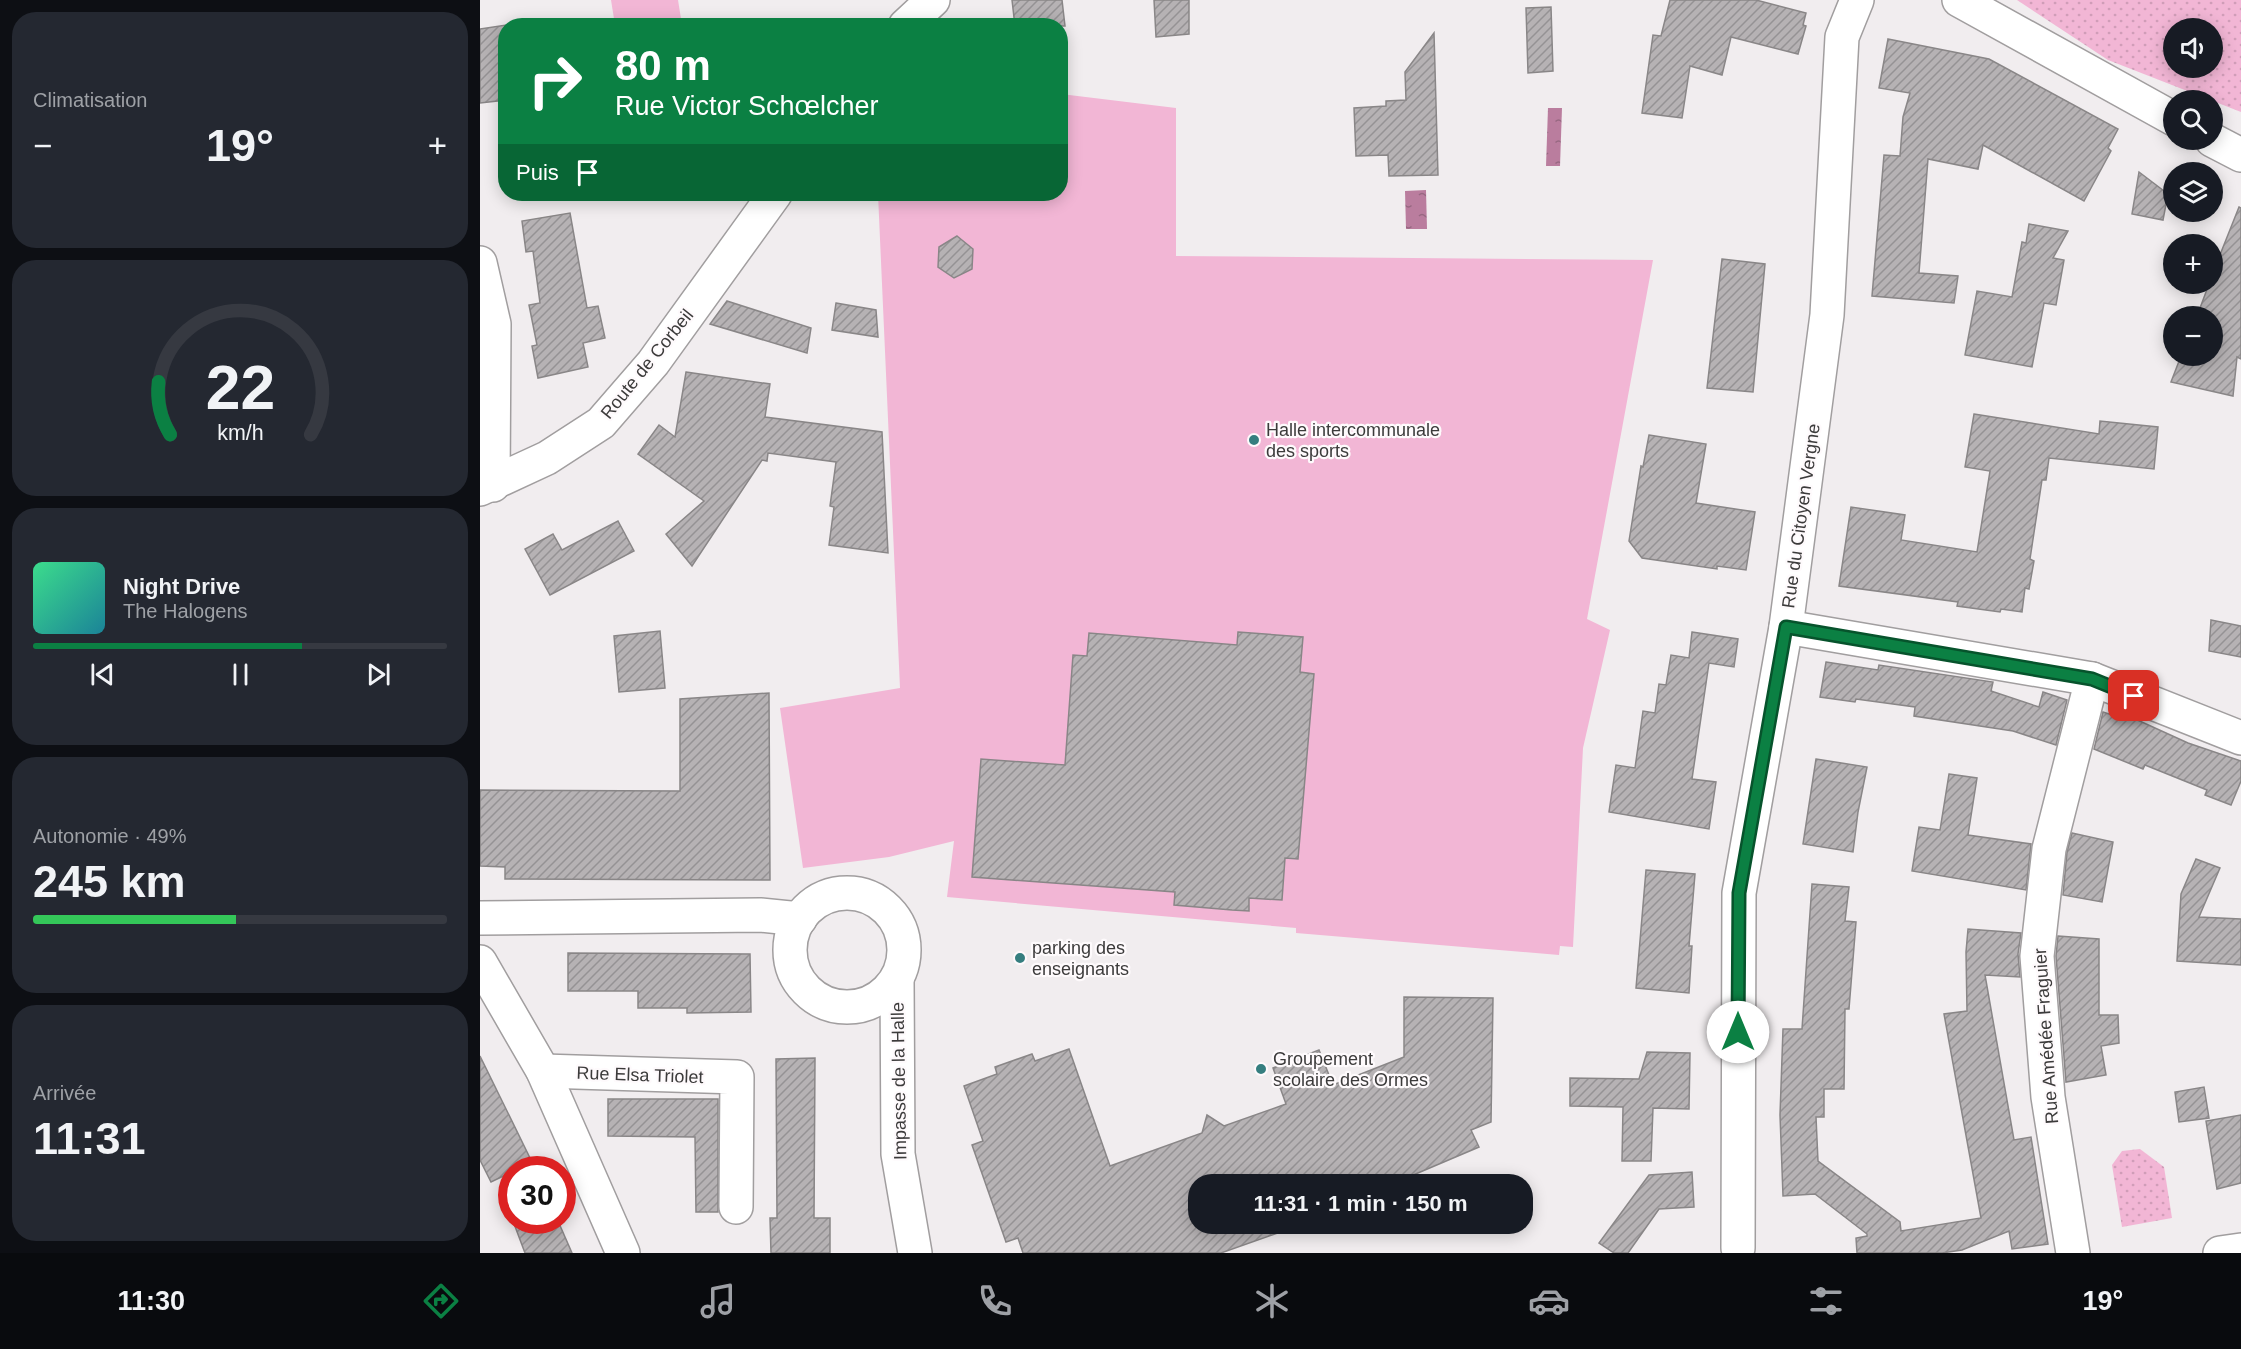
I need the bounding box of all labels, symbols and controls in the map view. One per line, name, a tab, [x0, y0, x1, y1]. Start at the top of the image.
map controls	[2163, 18, 2223, 366]
button: sound	[2163, 18, 2223, 78]
icon: right	[516, 42, 594, 120]
text: 80 m	[615, 42, 711, 89]
text: Climatisation	[33, 89, 147, 111]
button: search	[2163, 90, 2223, 150]
text: Rue Victor Schœlcher	[615, 91, 879, 121]
text: 19°	[206, 120, 274, 171]
text: −	[33, 127, 52, 164]
text: +	[428, 127, 447, 164]
icon: arrive	[571, 156, 604, 189]
text: Puis	[516, 160, 559, 185]
button: layers	[2163, 162, 2223, 222]
button: +	[2163, 234, 2223, 294]
street label: Route de Corbeil	[597, 305, 697, 423]
button: −	[2163, 306, 2223, 366]
text: 22	[205, 353, 275, 422]
place label: Halle intercommunale des sports	[1266, 420, 1440, 461]
text: km/h	[217, 422, 263, 446]
street label: Rue du Citoyen Vergne	[1778, 422, 1824, 610]
marker: Halle intercommunale des sports	[1247, 433, 1261, 447]
text: Night Drive	[123, 574, 240, 599]
text: The Halogens	[123, 600, 248, 622]
icon: previous	[86, 658, 119, 691]
icon: pause	[224, 658, 257, 691]
icon: next	[362, 658, 395, 691]
pin	[2108, 670, 2159, 721]
icon: arrive	[2117, 679, 2150, 712]
text: Autonomie · 49%	[33, 825, 186, 847]
text: 245 km	[33, 856, 186, 907]
place label: parking des enseignants	[1032, 938, 1129, 979]
street label: Rue Amédée Fraguier	[2030, 947, 2062, 1125]
marker: parking des enseignants	[1013, 951, 1027, 965]
position arrow	[1706, 1000, 1770, 1064]
street label: Impasse de la Halle	[888, 1002, 910, 1160]
place label: Groupement scolaire des Ormes	[1273, 1049, 1428, 1090]
marker: Groupement scolaire des Ormes	[1254, 1062, 1268, 1076]
street label: Rue Elsa Triolet	[576, 1063, 704, 1087]
text: Arrivée	[33, 1082, 96, 1104]
text: 11:31	[33, 1113, 146, 1164]
speed limit sign: 30	[498, 1156, 576, 1234]
text: 11:31 · 1 min · 150 m	[1254, 1191, 1468, 1216]
icon: directions	[420, 1280, 462, 1322]
icon: music	[697, 1280, 739, 1322]
icon: phone	[974, 1280, 1016, 1322]
icon: climate	[1251, 1280, 1293, 1322]
icon: car	[1528, 1280, 1570, 1322]
icon: filters	[1805, 1280, 1847, 1322]
text: 11:30	[118, 1286, 185, 1316]
text: 19°	[2083, 1286, 2123, 1316]

